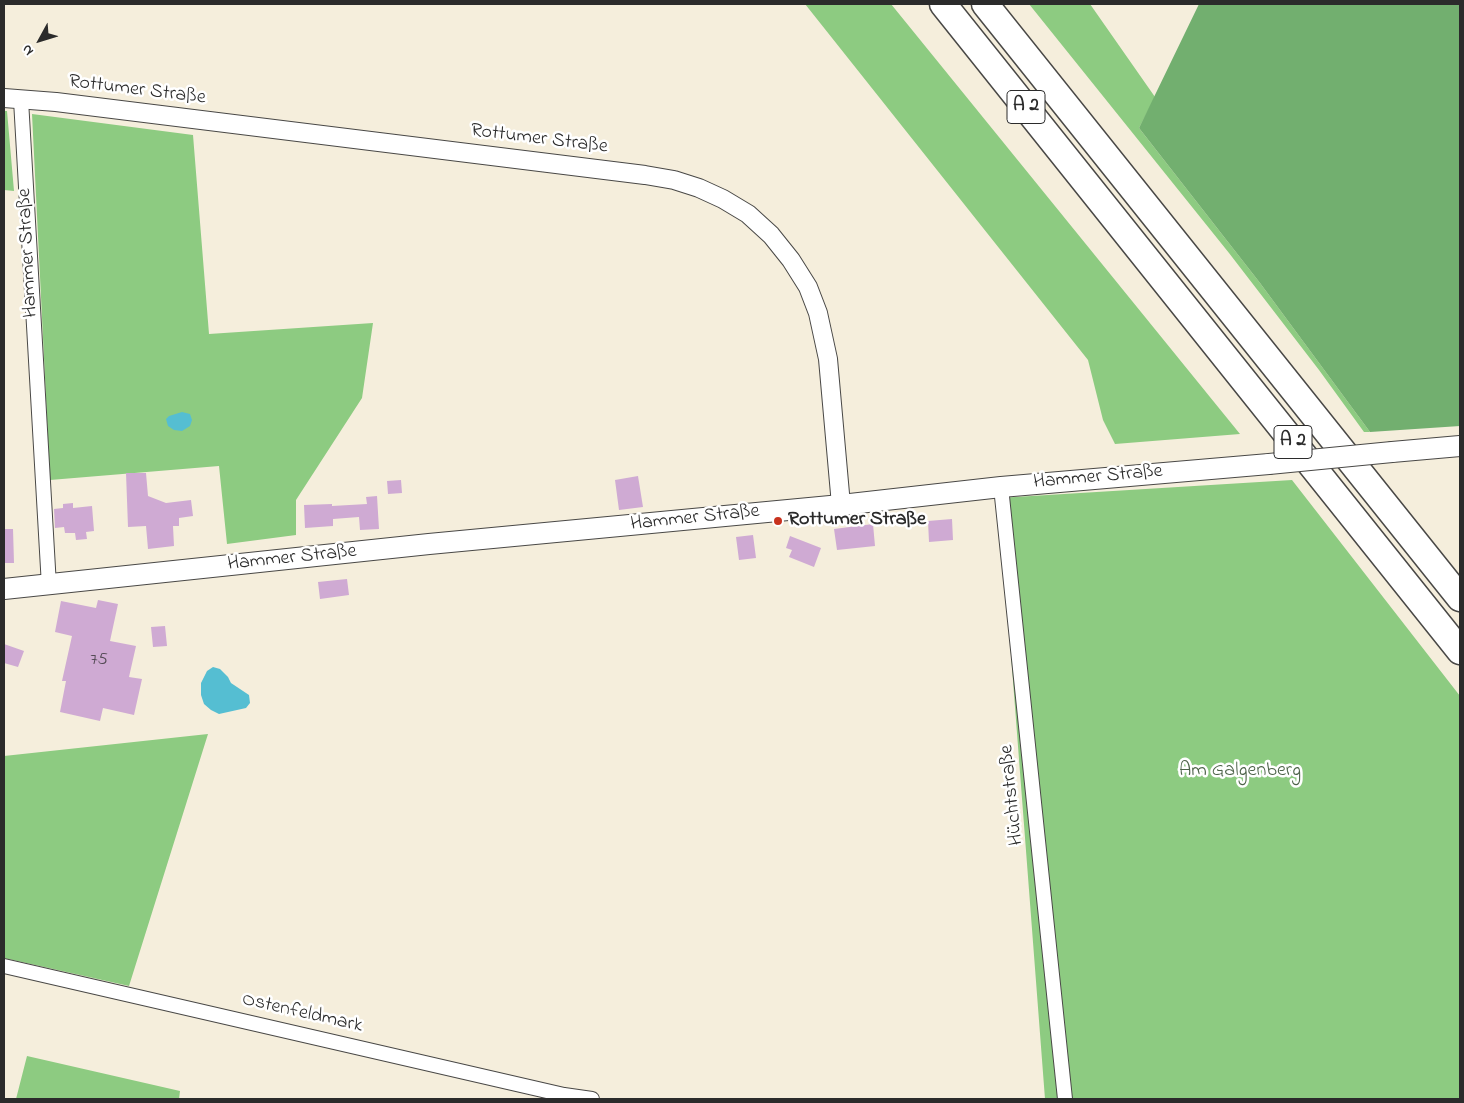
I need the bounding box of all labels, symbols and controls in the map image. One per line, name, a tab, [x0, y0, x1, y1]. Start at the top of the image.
north arrow	[15, 15, 65, 65]
text: N	[17, 39, 39, 60]
street label: Rottumer Straße	[67, 71, 207, 111]
road number: A 2	[1007, 90, 1045, 124]
street label: Rottumer Straße	[469, 120, 609, 160]
street label: Hammer Straße	[14, 188, 44, 318]
road number: A 2	[1274, 426, 1312, 458]
street label: Hammer Straße	[1032, 460, 1164, 496]
street label: Hammer Straße	[629, 500, 761, 538]
place label: Rottumer Straße	[788, 509, 926, 533]
marker: Rottumer Straße	[772, 515, 784, 527]
street label: Hammer Straße	[226, 540, 358, 578]
house number: 75	[90, 650, 108, 672]
street label: Hüchtstraße	[996, 743, 1030, 847]
park label: Am Galgenberg	[1179, 760, 1301, 784]
street label: Ostenfeldmark	[239, 988, 365, 1040]

